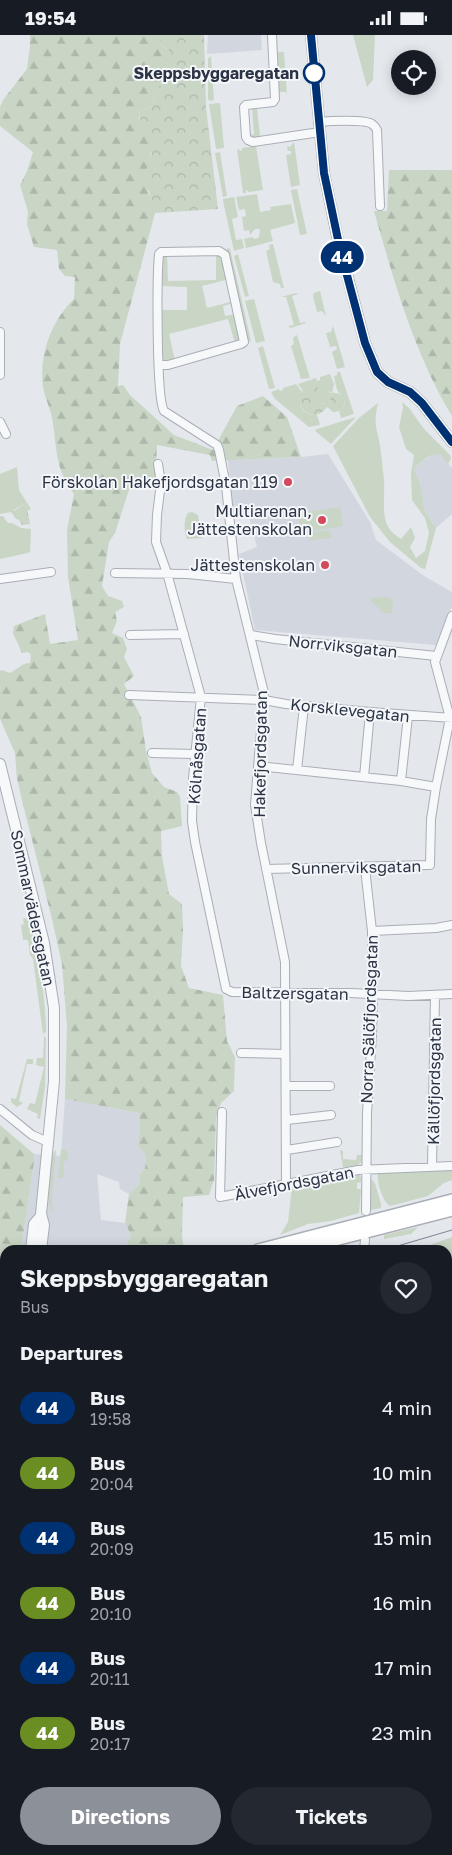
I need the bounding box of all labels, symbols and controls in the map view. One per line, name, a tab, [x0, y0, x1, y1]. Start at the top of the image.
text: 19:54	[25, 6, 76, 29]
map controls	[391, 50, 436, 95]
button: locate	[391, 50, 436, 95]
marker: Skeppsbyggaregatan	[303, 62, 325, 84]
place label: Skeppsbyggaregatan	[134, 63, 299, 83]
line badge: 44	[320, 241, 364, 273]
text: 44	[331, 246, 353, 268]
place label: Förskolan Hakefjordsgatan 119	[42, 472, 278, 492]
marker: Förskolan Hakefjordsgatan 119	[282, 476, 294, 488]
place label: Multiarenan, Jättestenskolan	[188, 501, 312, 539]
marker: Multiarenan, Jättestenskolan	[316, 514, 328, 526]
place label: Jättestenskolan	[191, 555, 315, 575]
marker: Jättestenskolan	[319, 559, 331, 571]
street label: Norrviksgatan	[288, 630, 398, 662]
street label: Hakefjordsgatan	[249, 690, 271, 818]
street label: Korsklevegatan	[289, 694, 411, 726]
street label: Kölnåsgatan	[184, 707, 210, 805]
street label: Sommarvädersgatan	[7, 828, 59, 988]
street label: Sunnerviksgatan	[291, 856, 421, 878]
street label: Norra Sälöfjordsgatan	[356, 934, 382, 1104]
street label: Baltzersgatan	[241, 982, 349, 1004]
street label: Källöfjordsgatan	[423, 1017, 445, 1145]
street label: Älvefjordsgatan	[233, 1162, 355, 1204]
button: heart	[380, 1262, 432, 1314]
text: Skeppsbyggaregatan	[20, 1263, 268, 1292]
text: Bus	[20, 1297, 49, 1317]
text: Departures	[20, 1341, 123, 1364]
text: Bus	[90, 1386, 125, 1409]
text: 4 min	[382, 1396, 432, 1419]
text: 44	[36, 1397, 59, 1419]
text: 19:58	[90, 1409, 131, 1429]
text: Bus	[90, 1451, 125, 1474]
text: 10 min	[373, 1461, 432, 1484]
text: 44	[36, 1462, 59, 1484]
text: 20:04	[90, 1474, 134, 1494]
text: Bus	[90, 1516, 125, 1539]
text: 15 min	[373, 1526, 432, 1549]
text: 44	[36, 1527, 59, 1549]
text: 20:09	[90, 1539, 134, 1559]
text: Bus	[90, 1581, 125, 1604]
text: 16 min	[373, 1591, 432, 1614]
text: 44	[36, 1592, 59, 1614]
text: 20:10	[90, 1604, 132, 1624]
text: Bus	[90, 1646, 125, 1669]
text: 17 min	[374, 1656, 432, 1679]
text: 44	[36, 1657, 59, 1679]
text: 20:11	[90, 1669, 130, 1689]
text: Bus	[90, 1711, 125, 1734]
text: 23 min	[372, 1721, 432, 1744]
text: 44	[36, 1722, 59, 1744]
text: 20:17	[90, 1734, 130, 1754]
button: Directions	[20, 1787, 221, 1845]
button: Tickets	[231, 1787, 432, 1845]

